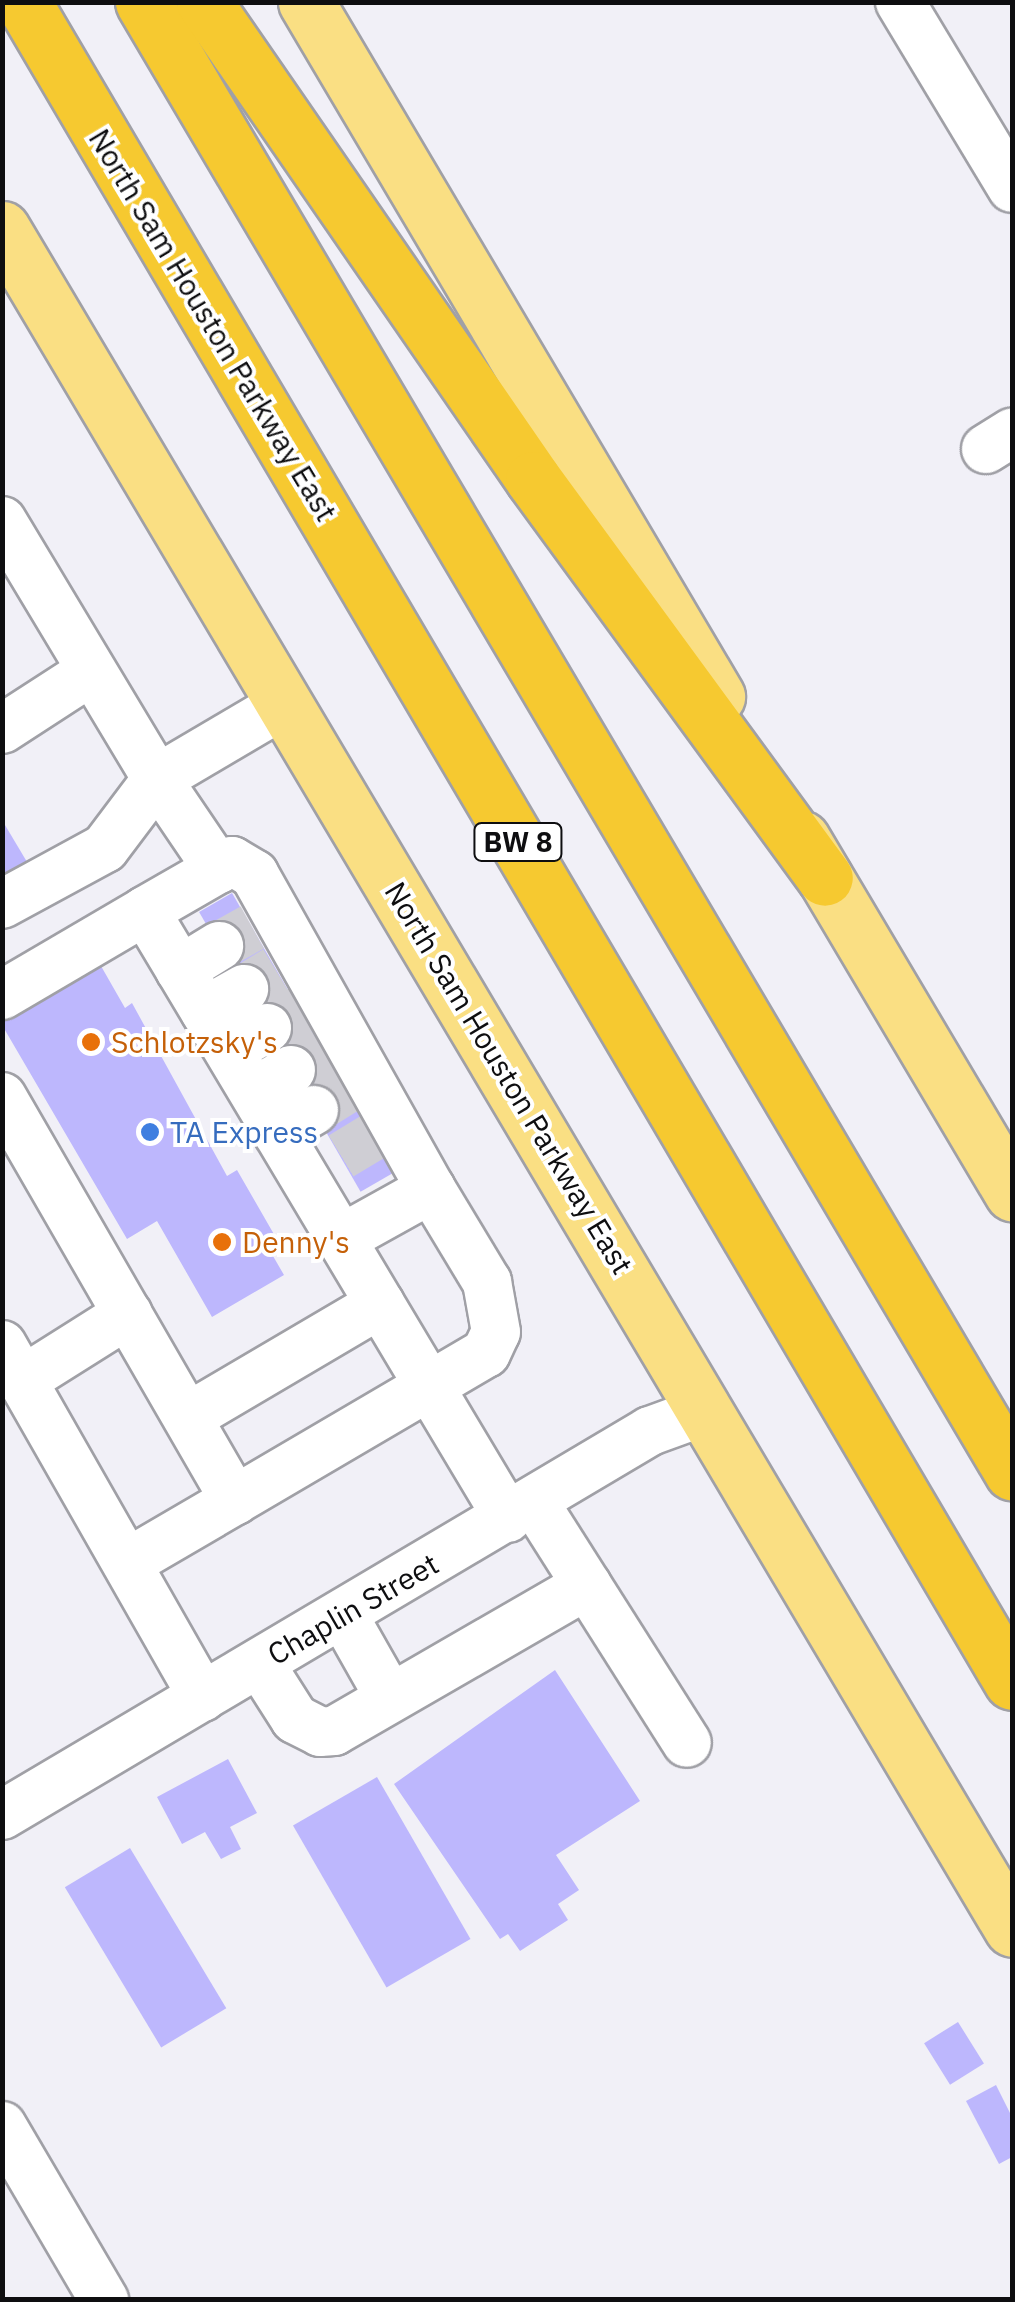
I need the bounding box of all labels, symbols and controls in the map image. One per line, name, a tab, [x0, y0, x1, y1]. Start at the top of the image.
street label: North Sam Houston Parkway East	[81, 122, 345, 528]
road number: BW 8	[473, 819, 563, 865]
street label: North Sam Houston Parkway East	[377, 875, 641, 1281]
place label: Schlotzsky's	[111, 1024, 278, 1060]
marker: Schlotzsky's	[80, 1031, 102, 1053]
place label: TA Express	[170, 1114, 318, 1150]
marker: TA Express	[139, 1121, 161, 1143]
place label: Denny's	[242, 1224, 350, 1260]
marker: Denny's	[211, 1231, 233, 1253]
street label: Chaplin Street	[261, 1546, 445, 1672]

